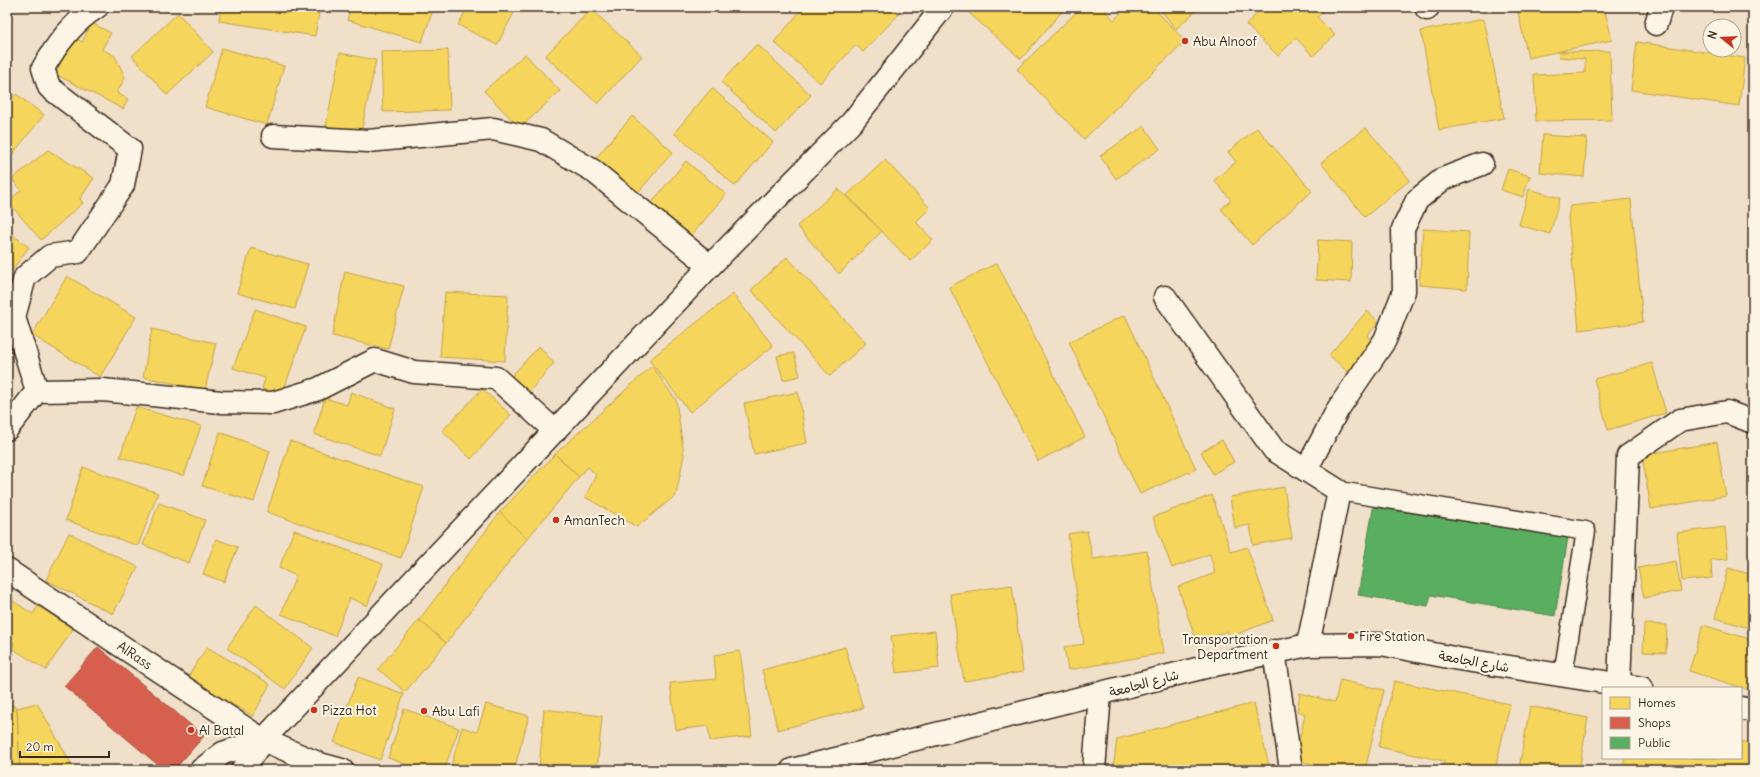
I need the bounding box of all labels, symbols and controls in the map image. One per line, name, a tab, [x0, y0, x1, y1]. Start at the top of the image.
north arrow	[1702, 18, 1742, 58]
text: N	[1705, 29, 1720, 41]
place label: Abu Alnoof	[1193, 33, 1258, 50]
marker: Abu Alnoof	[1180, 36, 1190, 46]
place label: AmanTech	[564, 512, 625, 529]
marker: AmanTech	[551, 515, 561, 525]
place label: Fire Station	[1359, 628, 1426, 645]
place label: Transportation Department	[1182, 631, 1269, 663]
marker: Fire Station	[1346, 631, 1356, 641]
street label: AlRass	[114, 638, 156, 673]
marker: Transportation Department	[1271, 641, 1281, 651]
street label: شارع الجامعة	[1437, 647, 1511, 677]
street label: شارع الجامعة	[1107, 666, 1181, 702]
legend	[1602, 687, 1742, 759]
text: Homes	[1638, 695, 1676, 710]
place label: Pizza Hot	[322, 702, 377, 719]
place label: Abu Lafi	[432, 703, 480, 720]
marker: Pizza Hot	[309, 705, 319, 715]
marker: Abu Lafi	[419, 706, 429, 716]
text: Shops	[1638, 715, 1671, 730]
place label: Al Batal	[199, 722, 244, 739]
marker: Al Batal	[186, 725, 196, 735]
scale bar	[20, 733, 109, 759]
text: Public	[1638, 735, 1670, 750]
text: 20 m	[26, 739, 54, 754]

